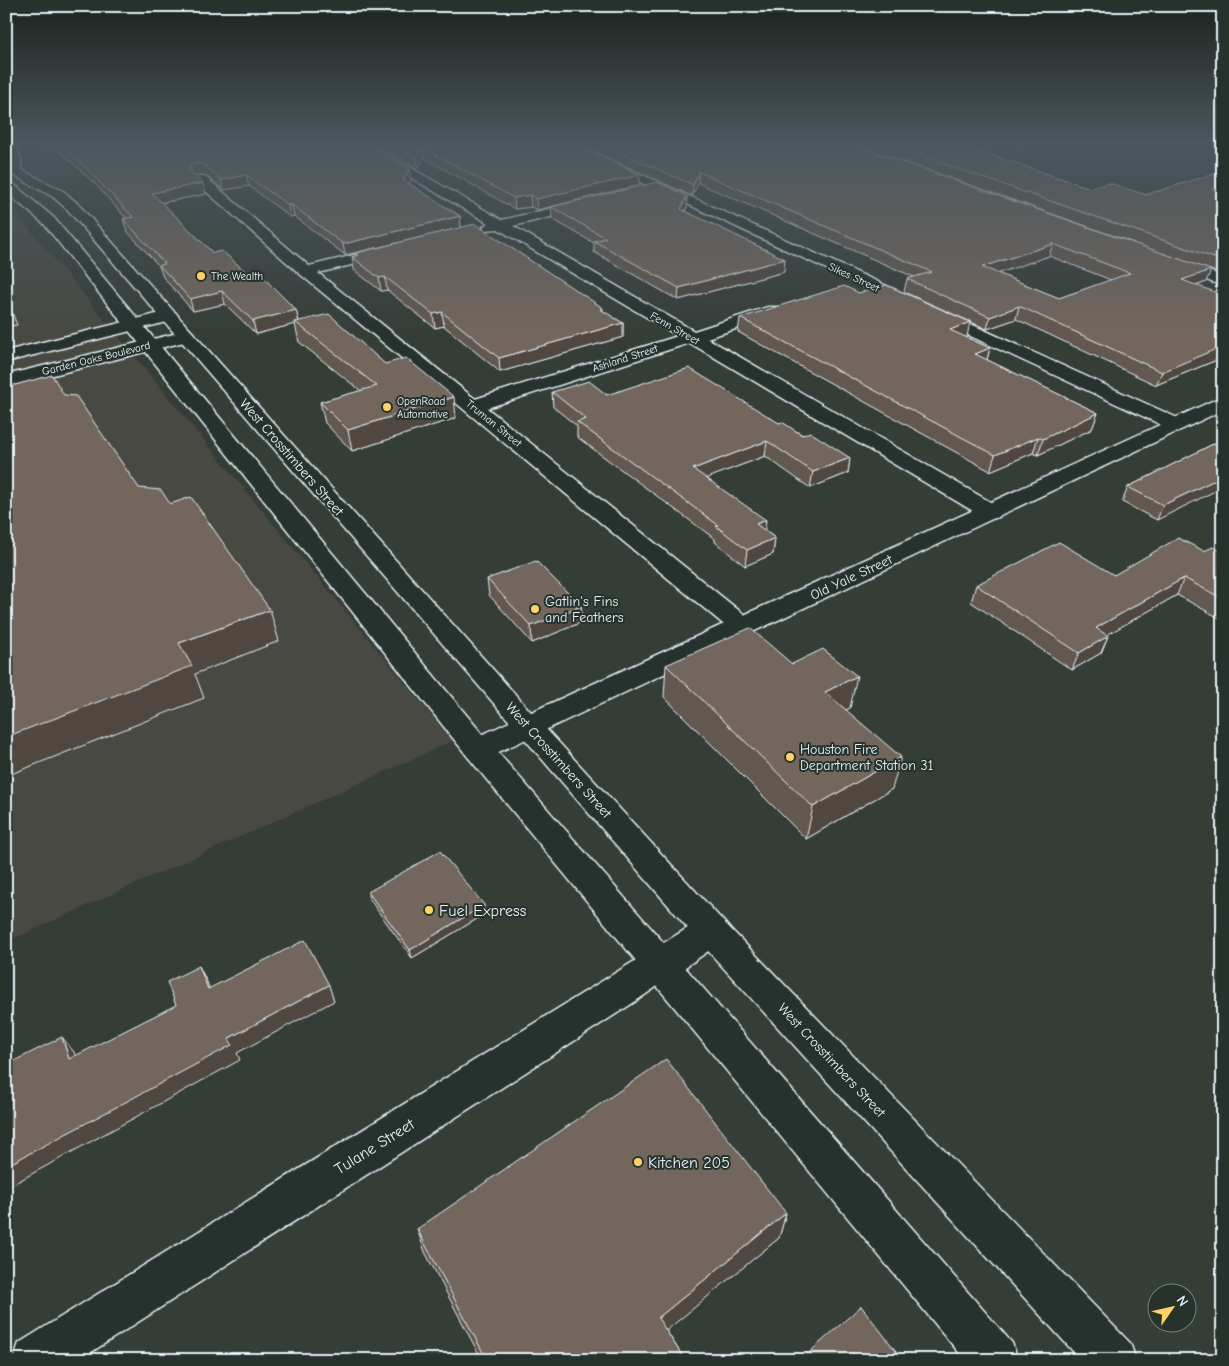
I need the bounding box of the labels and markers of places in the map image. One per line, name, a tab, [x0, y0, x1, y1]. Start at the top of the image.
marker: The Wealth	[195, 270, 207, 282]
place label: The Wealth	[211, 270, 263, 283]
place label: OpenRoad Automotive	[397, 395, 448, 421]
marker: OpenRoad Automotive	[381, 401, 393, 413]
place label: Gatlin's Fins and Feathers	[545, 593, 624, 626]
marker: Gatlin's Fins and Feathers	[529, 603, 541, 615]
place label: Houston Fire Department Station 31	[800, 741, 933, 774]
marker: Houston Fire Department Station 31	[784, 751, 796, 763]
place label: Fuel Express	[439, 902, 527, 920]
marker: Fuel Express	[423, 904, 435, 916]
place label: Kitchen 205	[648, 1154, 730, 1172]
marker: Kitchen 205	[632, 1156, 644, 1168]

